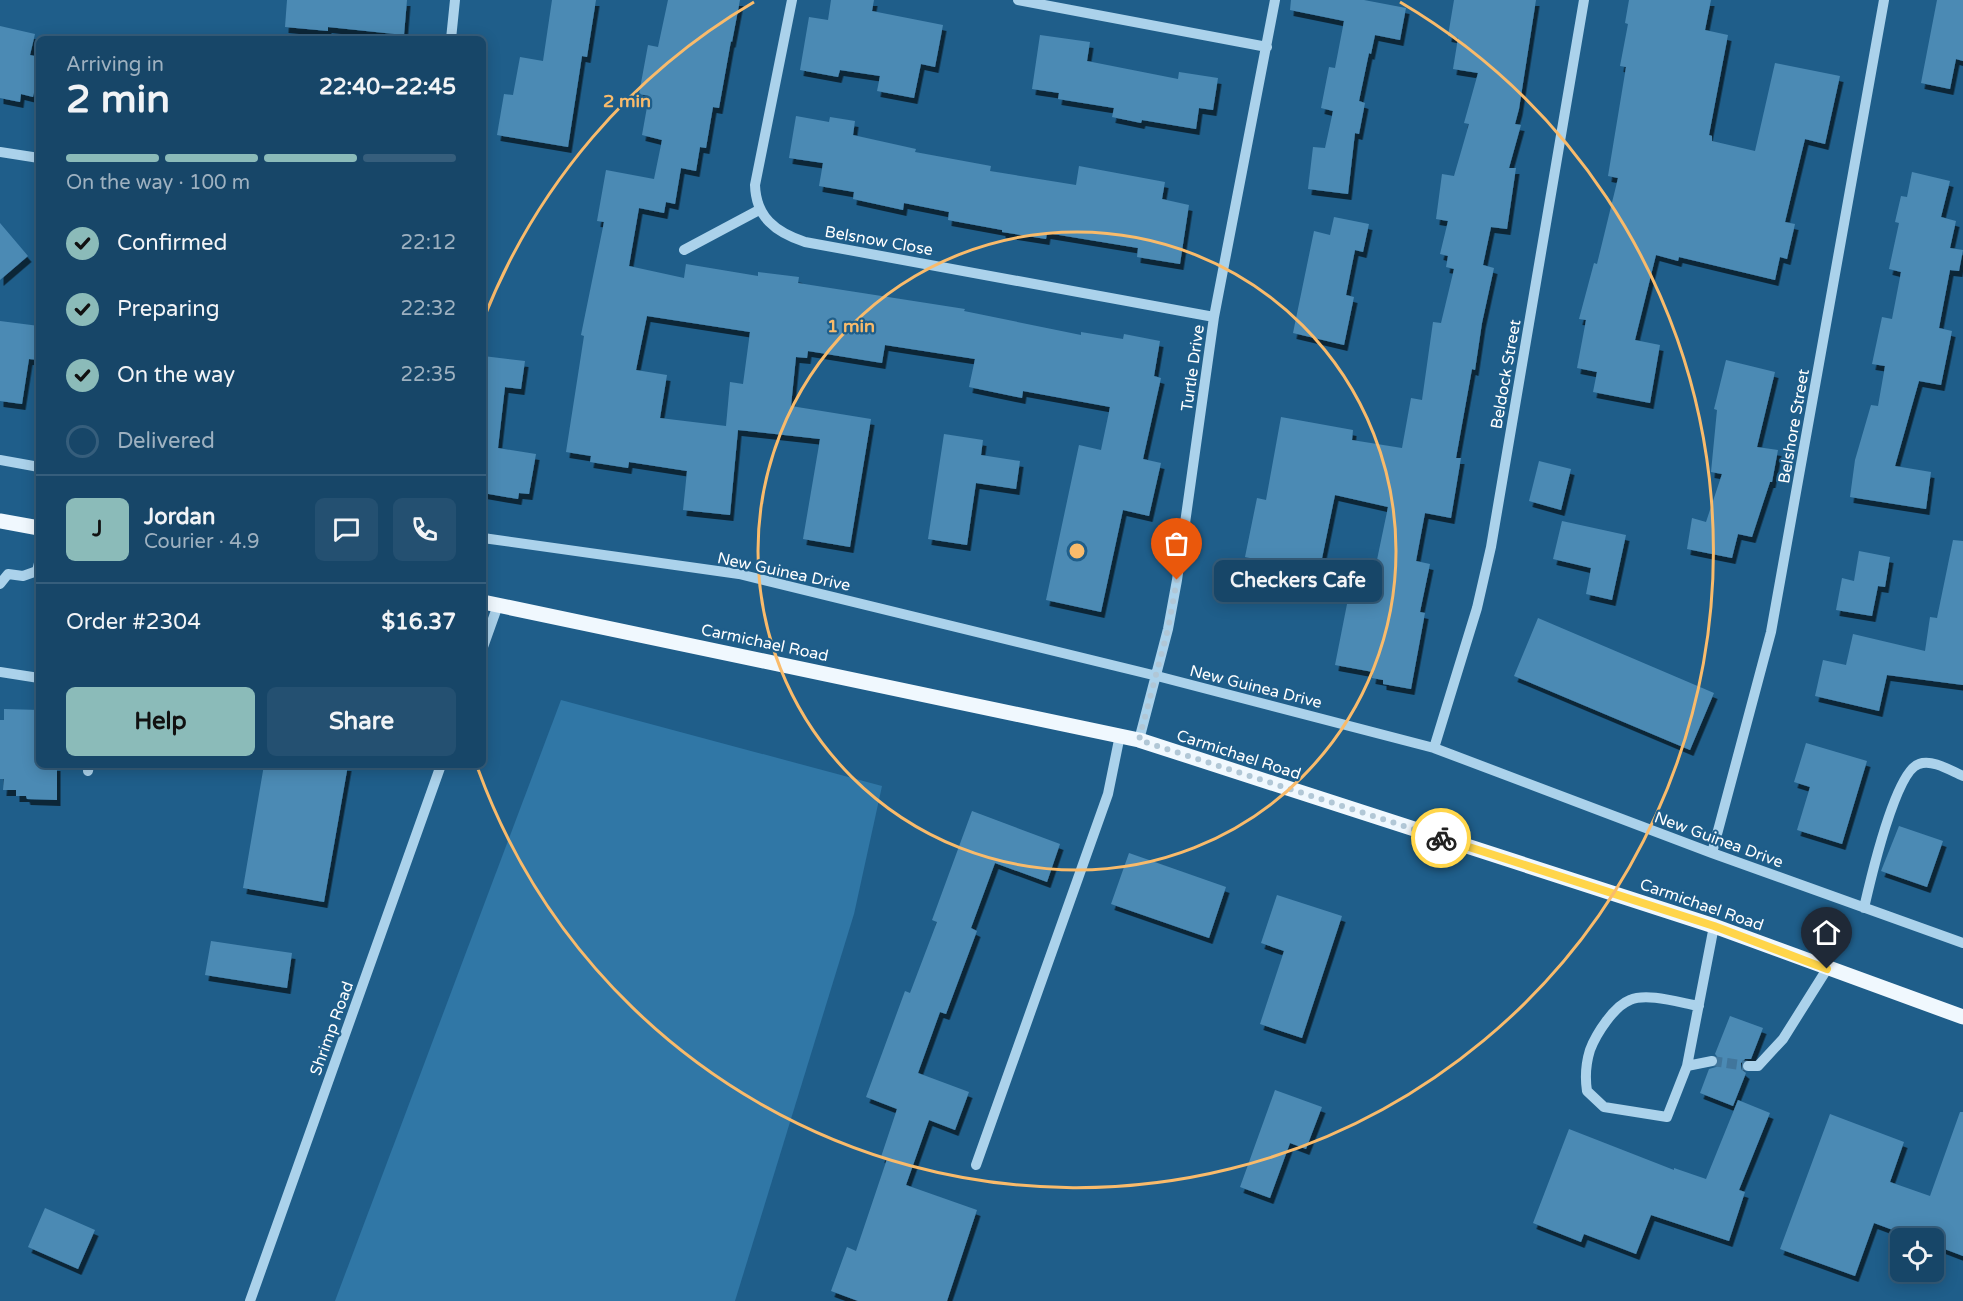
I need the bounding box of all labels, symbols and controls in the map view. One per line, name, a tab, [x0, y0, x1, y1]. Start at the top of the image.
text: Arriving in	[66, 53, 164, 77]
text: 22:40–22:45	[319, 74, 456, 100]
text: 2 min	[66, 76, 170, 123]
text: 2 min	[603, 90, 651, 112]
text: On the way · 100 m	[66, 171, 250, 195]
street label: Belsnow Close	[823, 222, 934, 260]
icon: check	[66, 227, 99, 260]
text: Confirmed	[117, 230, 227, 256]
text: 22:12	[401, 231, 456, 255]
icon: check	[66, 293, 99, 326]
text: Preparing	[117, 296, 220, 322]
text: 22:32	[401, 297, 456, 321]
text: 1 min	[827, 315, 875, 337]
street label: Beldock Street	[1486, 318, 1525, 431]
street label: Turtle Drive	[1177, 323, 1209, 413]
icon: check	[66, 359, 99, 392]
text: On the way	[117, 362, 235, 388]
text: 22:35	[401, 363, 456, 387]
street label: Belshore Street	[1774, 367, 1814, 485]
text: Delivered	[117, 428, 215, 454]
button: chat	[315, 498, 378, 561]
button: phone	[393, 498, 456, 561]
text: Jordan	[144, 504, 215, 530]
text: J	[92, 516, 103, 542]
pin	[1151, 518, 1202, 580]
icon: bag	[1160, 527, 1193, 560]
text: Courier · 4.9	[144, 530, 259, 554]
centre of rings	[1067, 541, 1087, 561]
street label: New Guinea Drive	[715, 548, 852, 596]
callout: Checkers Cafe	[1213, 559, 1381, 601]
text: Checkers Cafe	[1230, 569, 1366, 593]
text: Order #2304	[66, 609, 201, 635]
text: $16.37	[381, 609, 456, 635]
street label: Carmichael Road	[699, 620, 830, 666]
street label: New Guinea Drive	[1188, 661, 1324, 713]
button: Help	[66, 687, 255, 756]
button: Share	[267, 687, 456, 756]
street label: Carmichael Road	[1174, 725, 1303, 784]
street label: New Guinea Drive	[1652, 807, 1786, 873]
courier	[1411, 808, 1471, 868]
icon: bike	[1425, 822, 1458, 855]
street label: Carmichael Road	[1637, 874, 1766, 935]
pin	[1801, 907, 1852, 969]
icon: home	[1810, 916, 1843, 949]
street label: Shrimp Road	[306, 979, 358, 1078]
map controls	[1890, 1228, 1944, 1282]
button: locate	[1890, 1228, 1944, 1282]

